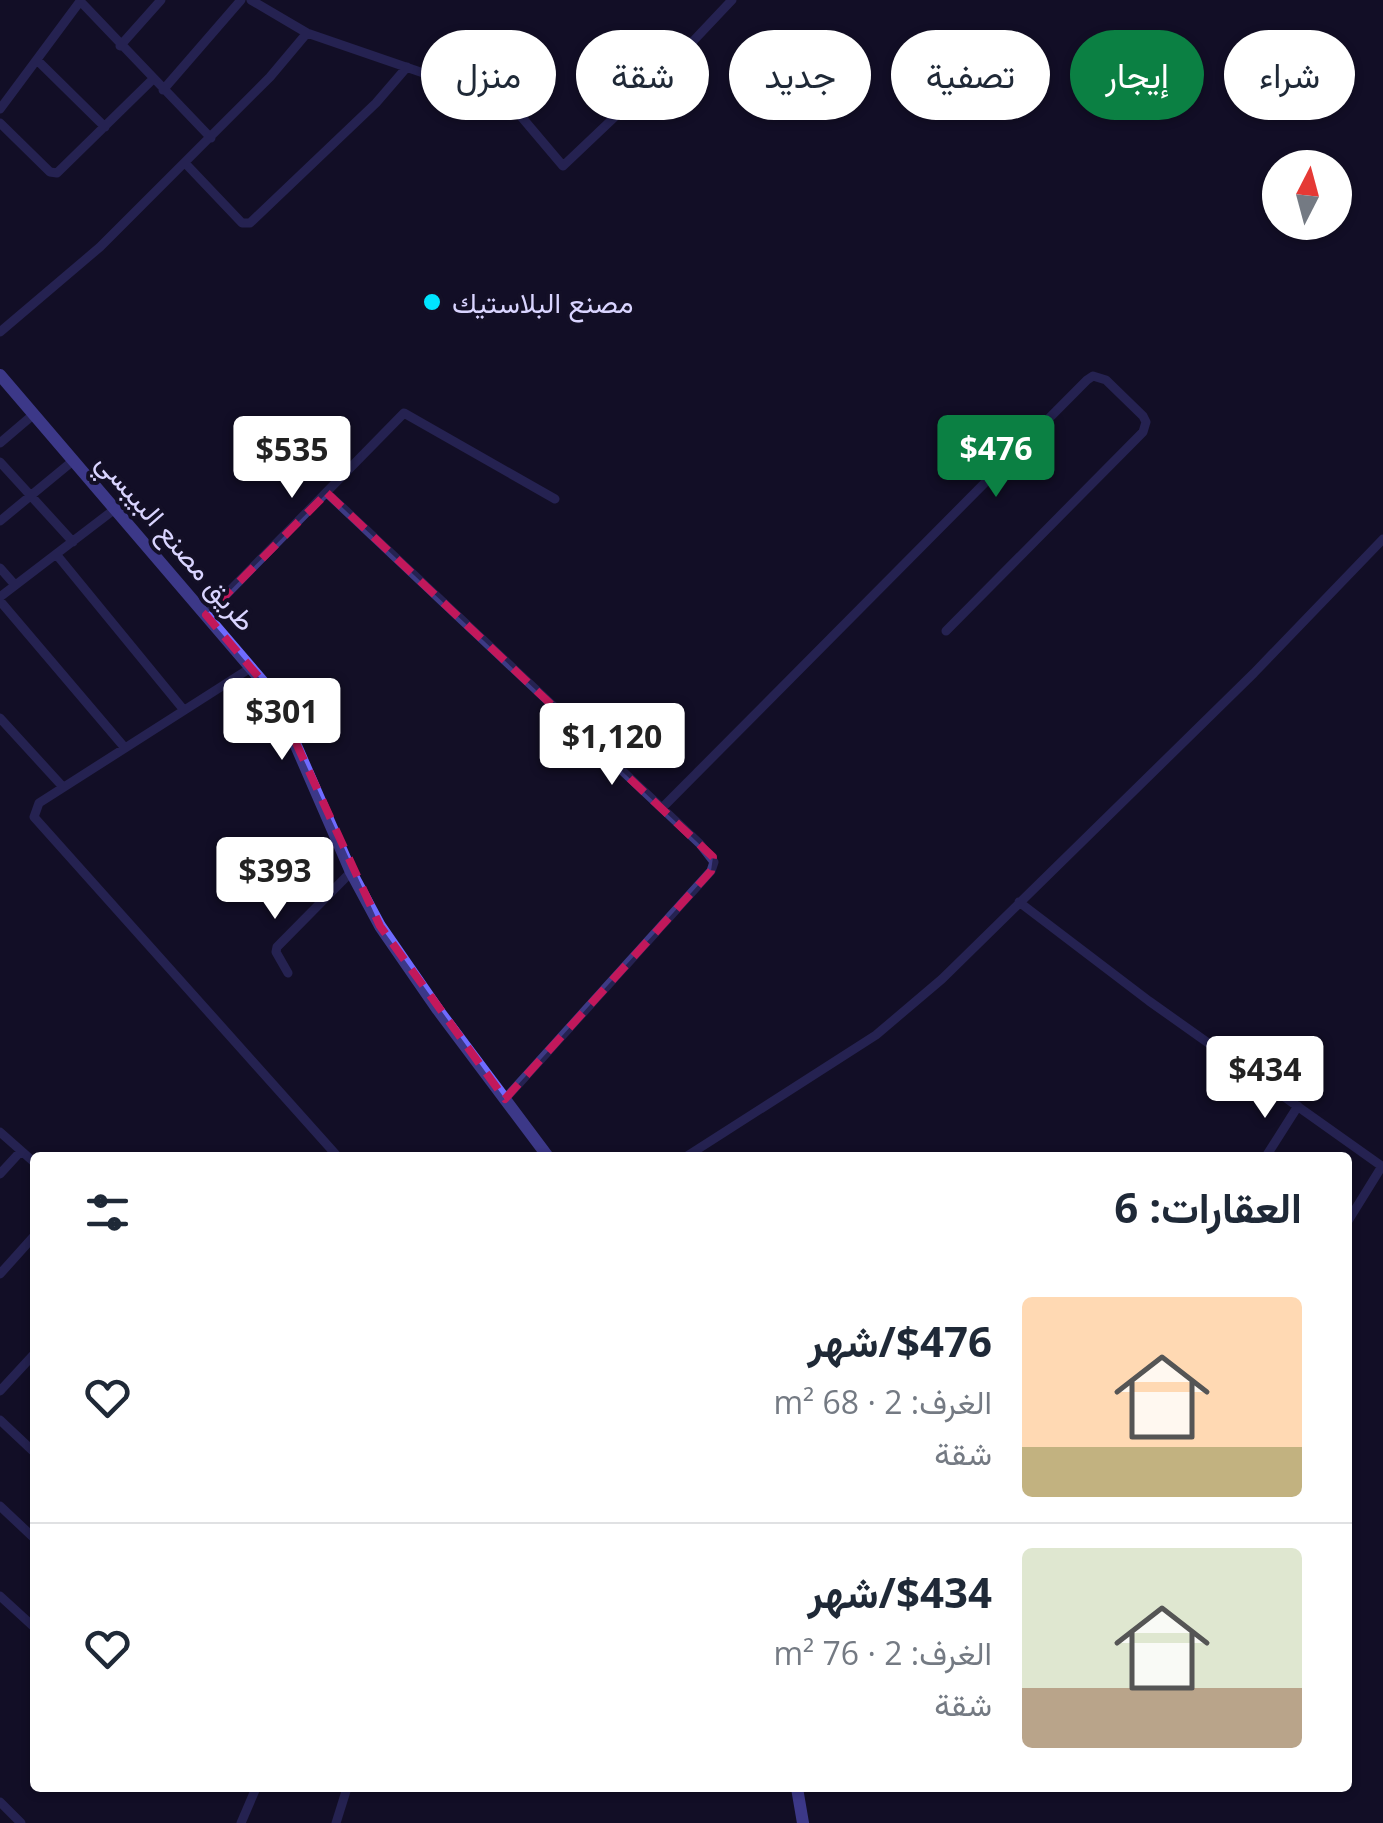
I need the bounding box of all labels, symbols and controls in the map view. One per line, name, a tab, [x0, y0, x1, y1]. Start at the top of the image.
chip: منزل	[421, 30, 556, 120]
chip: شقة	[576, 30, 709, 120]
chip: جديد	[729, 30, 871, 120]
chip: تصفية	[891, 30, 1050, 120]
chip: إيجار	[1070, 30, 1204, 120]
chip: شراء	[1224, 30, 1355, 120]
north arrow	[1262, 150, 1352, 240]
map controls	[1262, 150, 1352, 240]
place label: مصنع البلاستيك	[452, 283, 633, 323]
marker: مصنع البلاستيك	[421, 291, 443, 313]
pin: $476	[937, 415, 1055, 500]
pin: $535	[233, 416, 351, 501]
text: $476	[959, 426, 1033, 469]
text: $535	[255, 427, 329, 470]
street label: طريق مصنع البيبسي	[85, 444, 265, 642]
pin: $301	[223, 678, 341, 763]
text: $301	[245, 689, 319, 732]
pin: $1,120	[531, 703, 693, 788]
text: $1,120	[562, 714, 662, 757]
pin: $393	[216, 837, 334, 922]
text: $393	[238, 848, 312, 891]
pin: $434	[1206, 1036, 1324, 1121]
text: $434	[1228, 1047, 1302, 1090]
text: العقارات: 6	[1114, 1178, 1302, 1235]
icon: filters	[80, 1185, 135, 1240]
text: $476/شهر	[807, 1312, 992, 1369]
icon: home	[1102, 1337, 1222, 1457]
icon: heart	[80, 1370, 135, 1425]
text: الغرف: 2 · 68 m²	[773, 1380, 992, 1423]
text: شقة	[934, 1431, 992, 1474]
text: $434/شهر	[807, 1563, 992, 1620]
icon: home	[1102, 1588, 1222, 1708]
icon: heart	[80, 1621, 135, 1676]
text: الغرف: 2 · 76 m²	[773, 1631, 992, 1674]
text: شقة	[934, 1682, 992, 1725]

